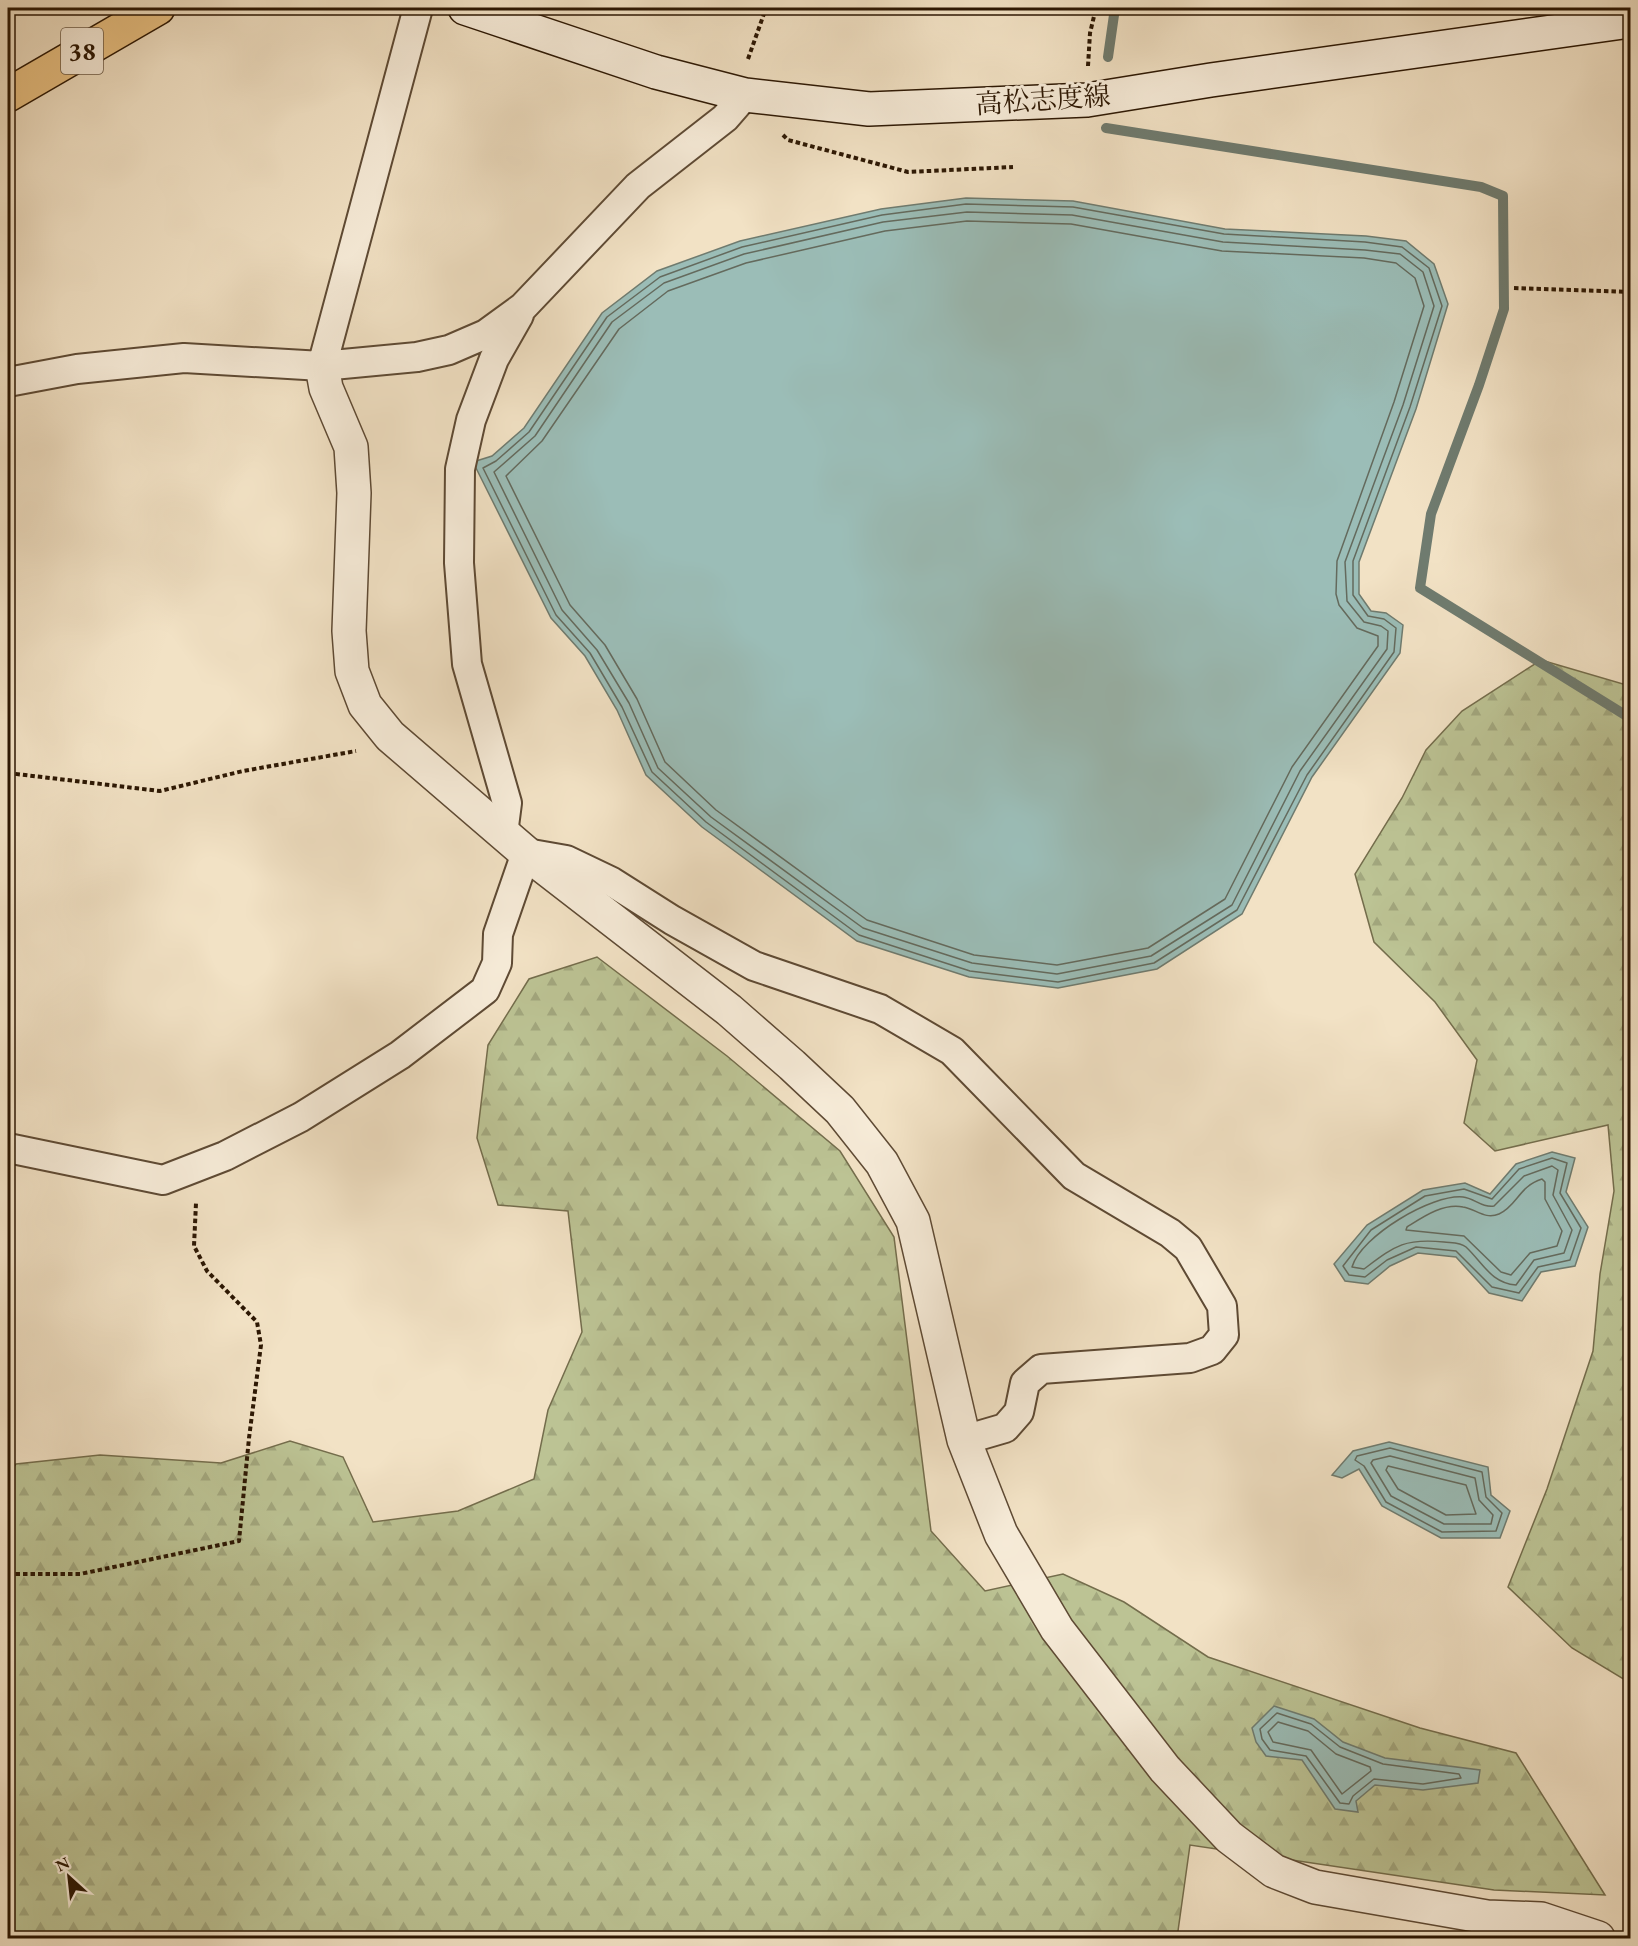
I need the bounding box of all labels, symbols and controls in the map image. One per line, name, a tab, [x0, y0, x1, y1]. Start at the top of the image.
road number: 38	[61, 28, 103, 74]
street label: 高松志度線	[974, 77, 1112, 122]
north arrow	[39, 1847, 99, 1907]
text: N	[52, 1852, 73, 1876]

